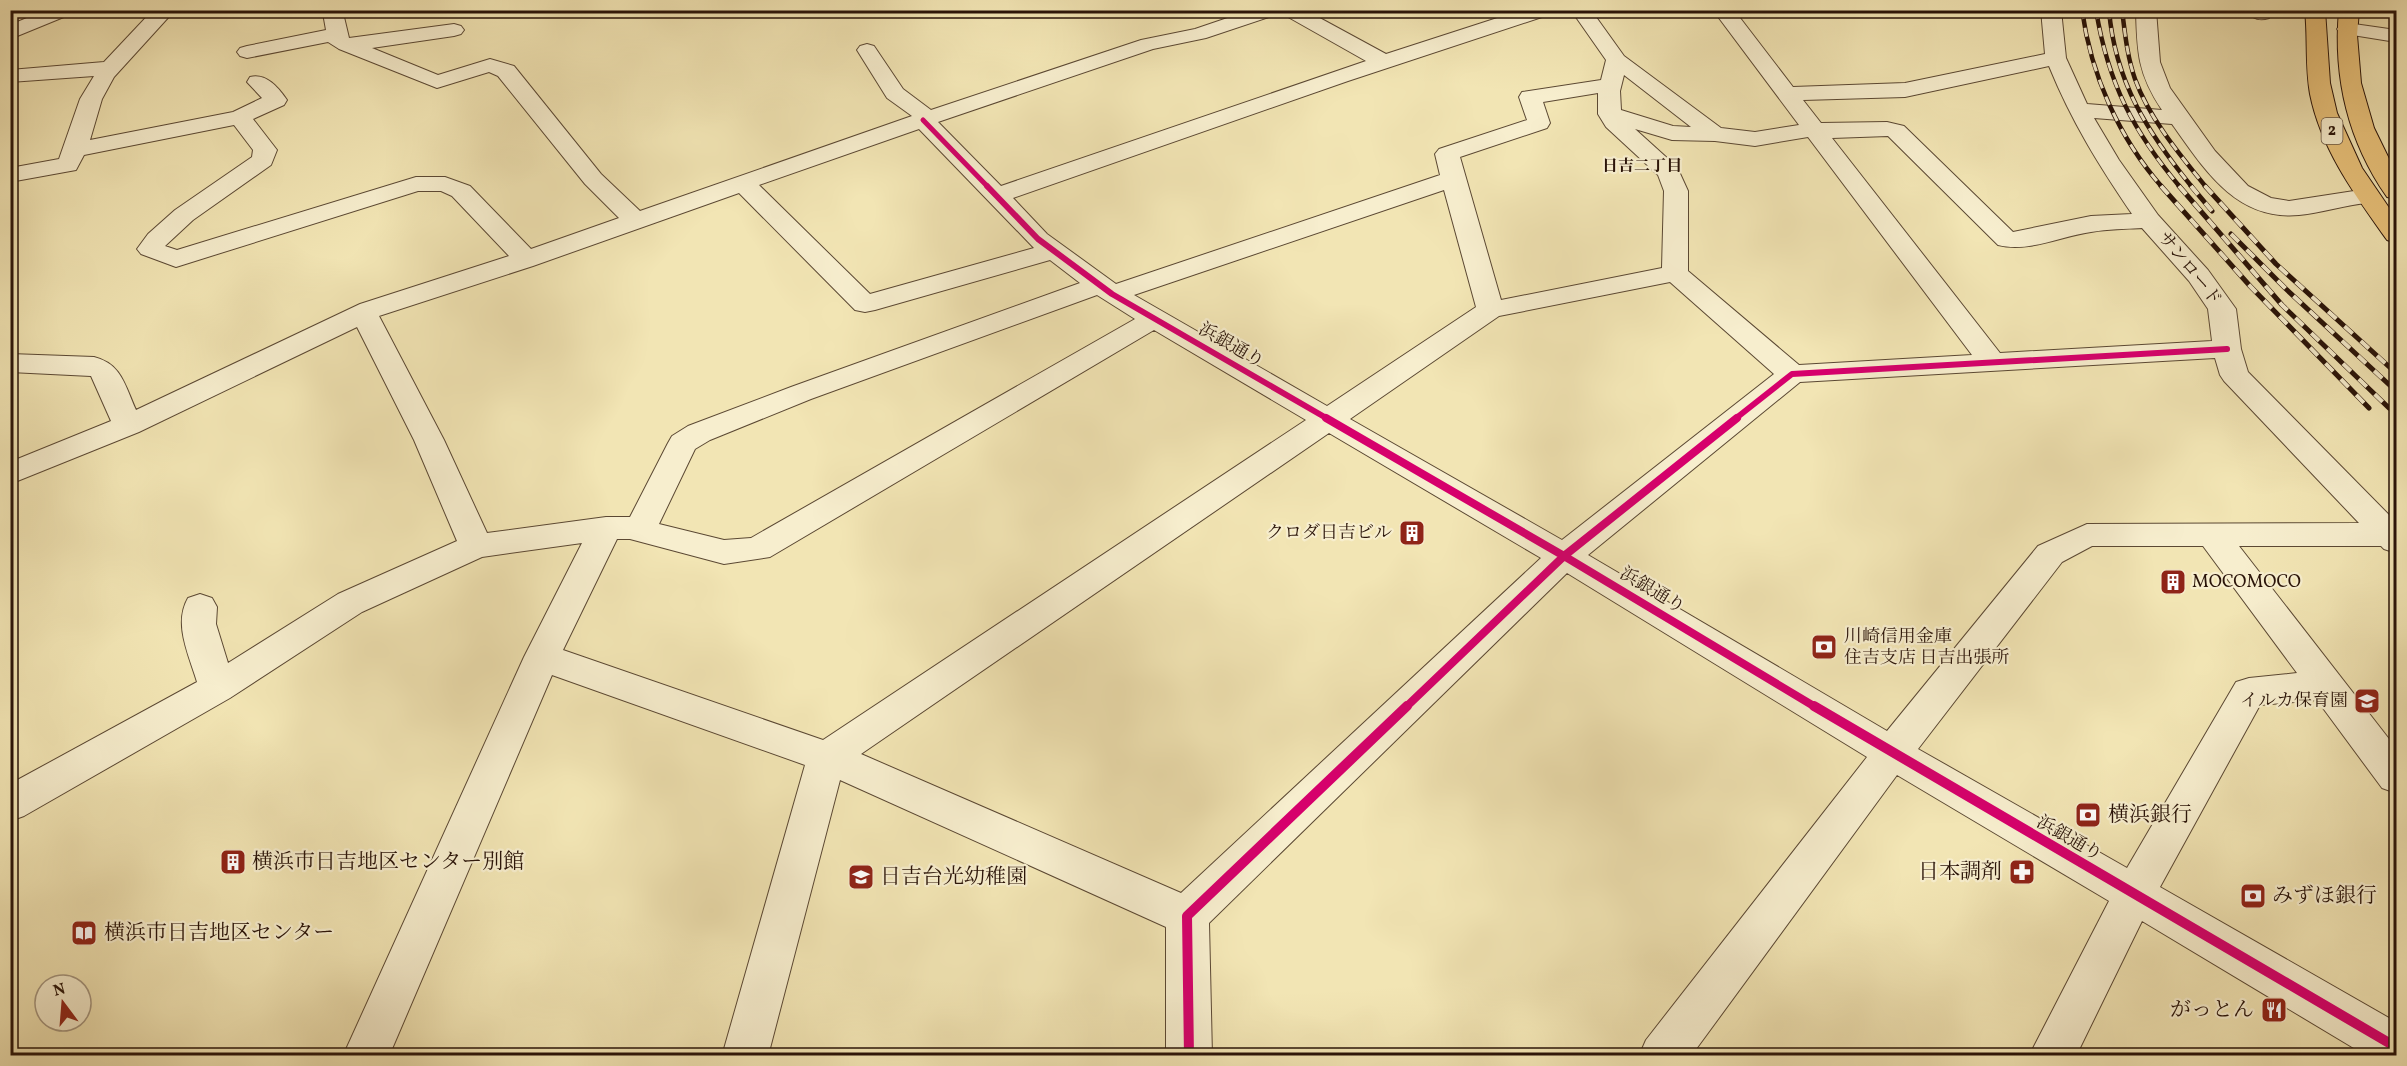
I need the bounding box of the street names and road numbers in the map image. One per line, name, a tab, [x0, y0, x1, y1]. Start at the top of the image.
road number: 2	[2322, 118, 2342, 144]
street label: サンロード	[2151, 227, 2227, 311]
street label: 浜銀通り	[1194, 317, 1268, 375]
street label: 浜銀通り	[1615, 562, 1689, 620]
street label: 浜銀通り	[2032, 810, 2106, 868]

